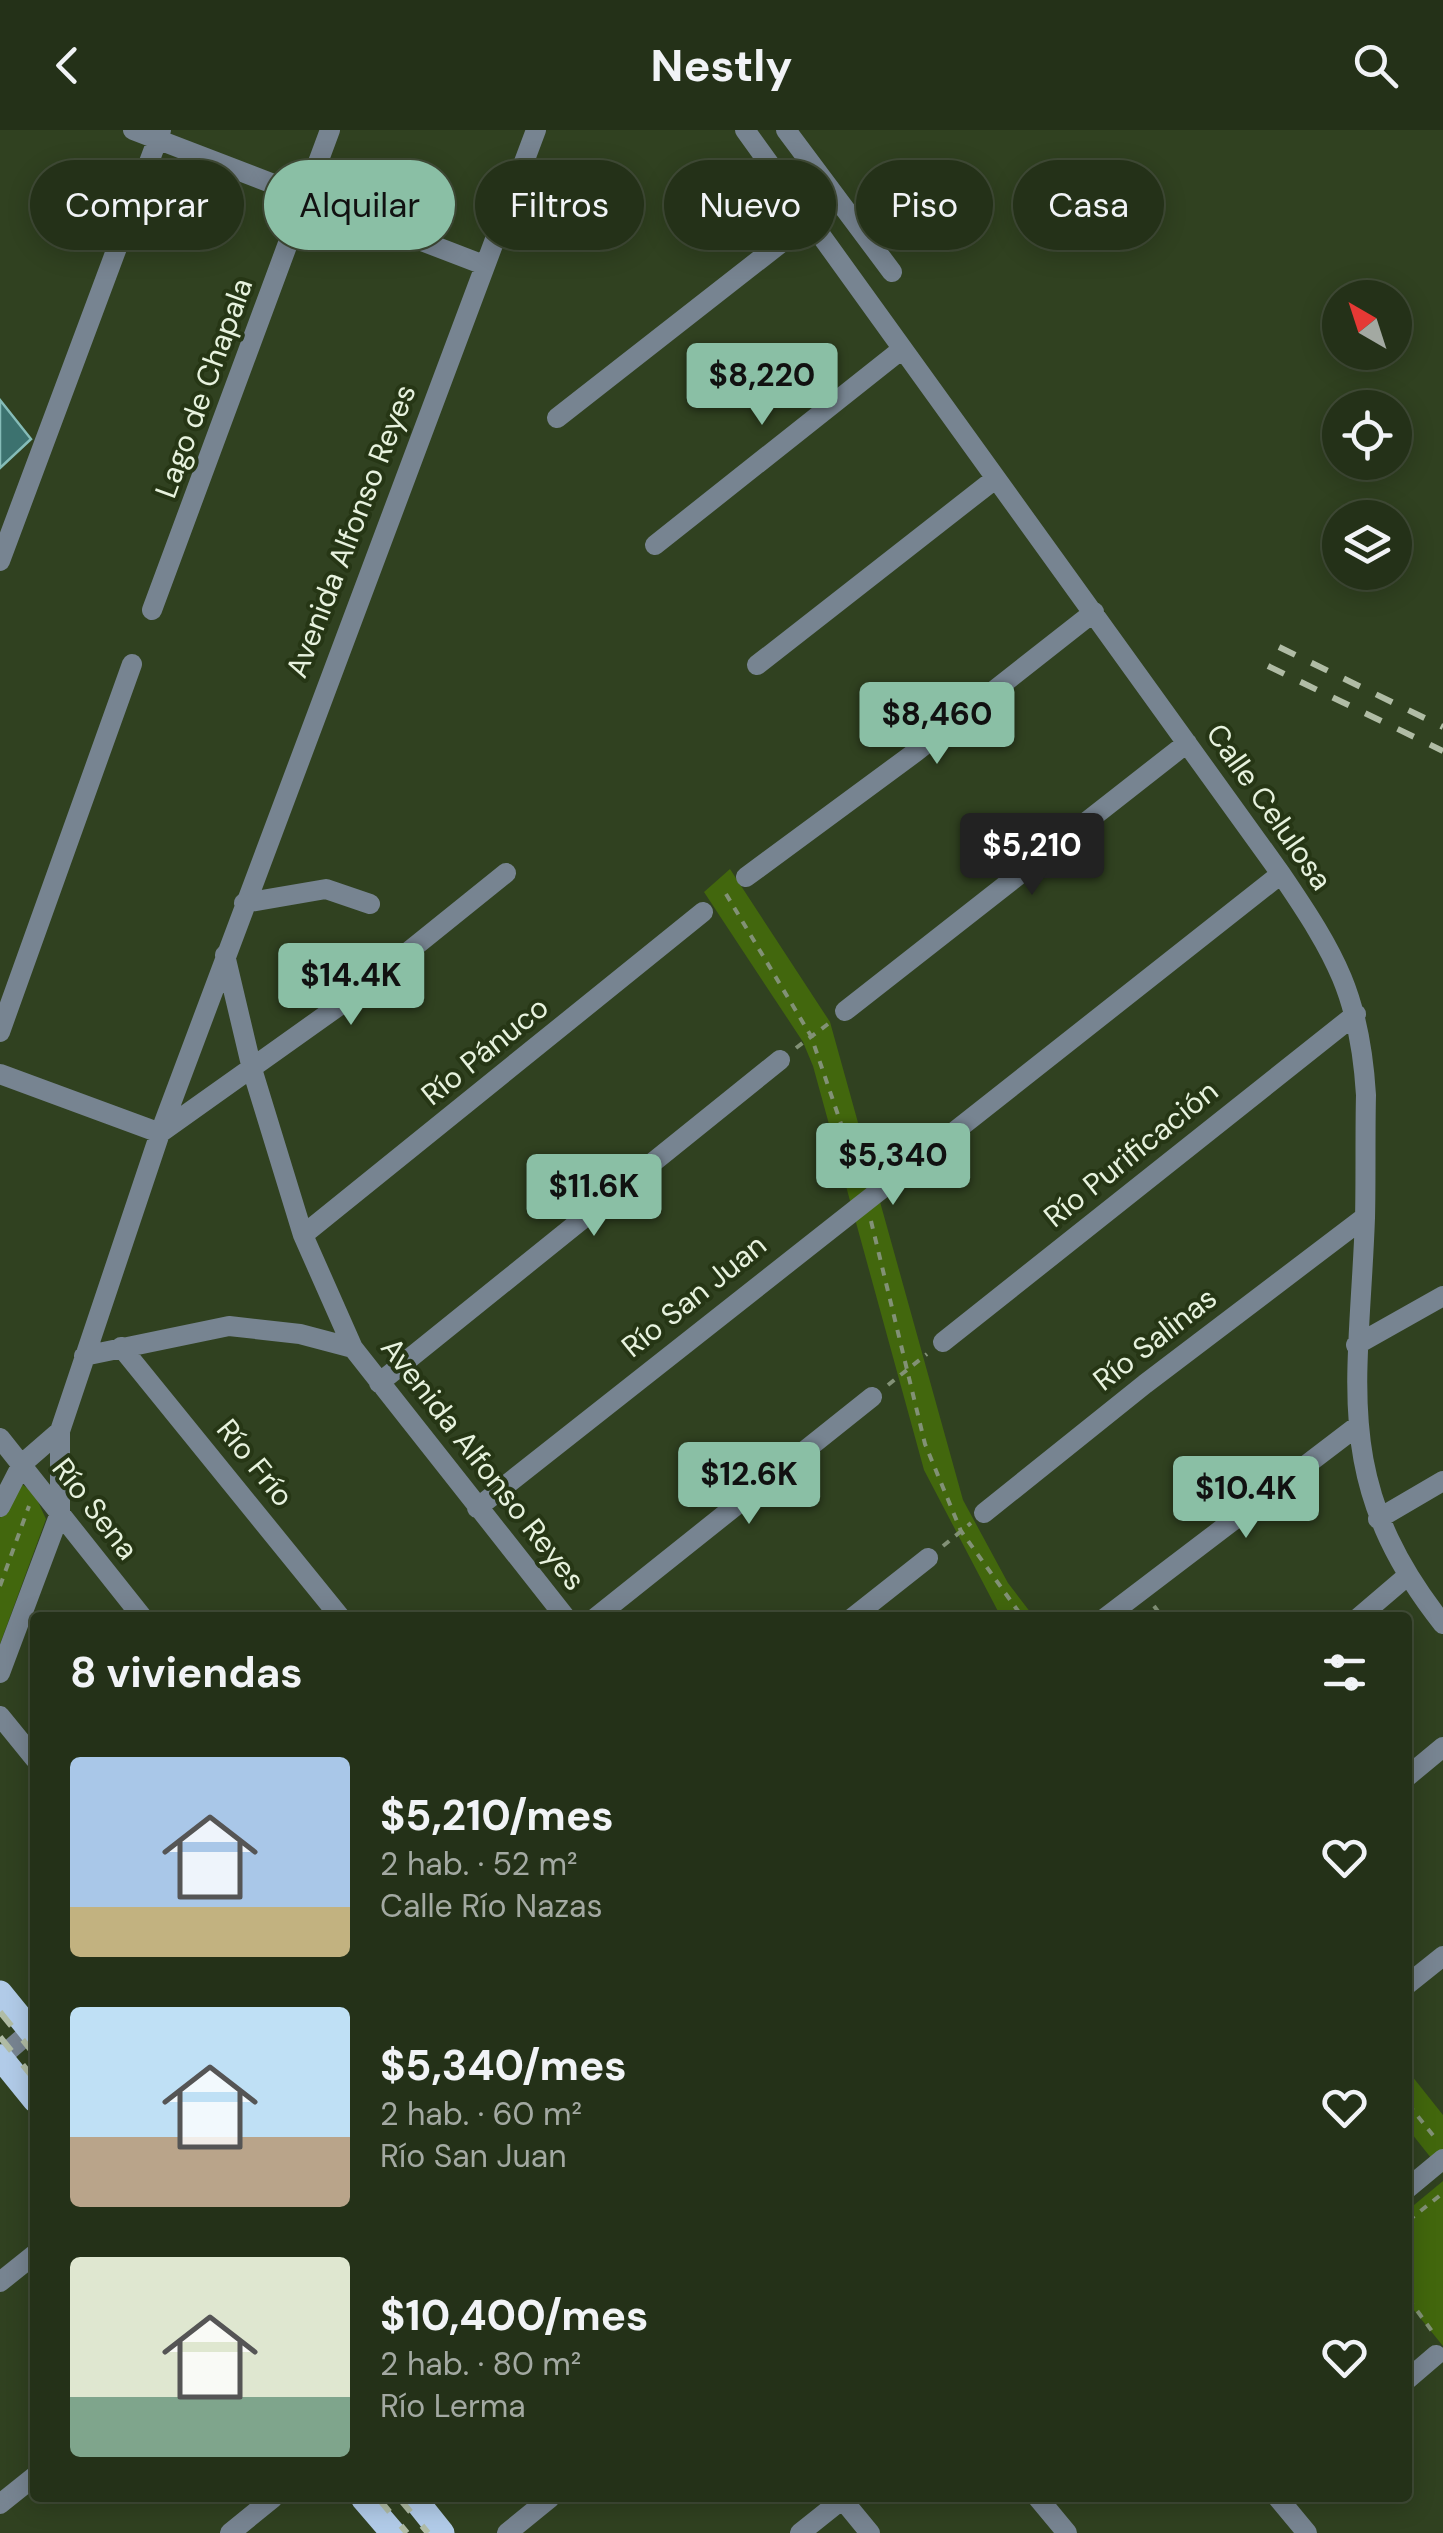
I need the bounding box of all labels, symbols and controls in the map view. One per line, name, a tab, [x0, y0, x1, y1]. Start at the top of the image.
text: Nestly	[651, 36, 792, 95]
icon: back	[40, 38, 95, 93]
icon: search	[1348, 38, 1403, 93]
chip: Comprar	[30, 160, 244, 250]
chip: Alquilar	[264, 160, 455, 250]
chip: Filtros	[475, 160, 644, 250]
chip: Nuevo	[664, 160, 836, 250]
chip: Piso	[856, 160, 993, 250]
chip: Casa	[1013, 160, 1164, 250]
street label: Lago de Chapala	[146, 273, 261, 503]
north arrow	[1322, 280, 1412, 370]
map controls	[1322, 280, 1412, 590]
pin: $8,220	[681, 343, 843, 428]
text: $8,220	[709, 354, 815, 396]
street label: Avenida Alfonso Reyes	[277, 379, 424, 683]
button: locate	[1322, 390, 1412, 480]
button: layers	[1322, 500, 1412, 590]
pin: $8,460	[856, 682, 1018, 767]
text: $8,460	[881, 693, 993, 735]
street label: Calle Celulosa	[1198, 716, 1341, 898]
pin: $5,210	[951, 813, 1113, 898]
text: $5,210	[982, 824, 1082, 866]
pin: $14.4K	[270, 943, 432, 1028]
text: $14.4K	[300, 954, 402, 996]
street label: Río Pánuco	[413, 987, 556, 1114]
street label: Río Purificación	[1036, 1071, 1226, 1236]
pin: $5,340	[812, 1123, 974, 1208]
text: $5,340	[838, 1134, 948, 1176]
pin: $11.6K	[513, 1154, 675, 1239]
text: $11.6K	[549, 1165, 639, 1207]
street label: Río San Juan	[613, 1225, 774, 1366]
street label: Río Salinas	[1085, 1278, 1224, 1399]
street label: Avenida Alfonso Reyes	[372, 1329, 594, 1598]
street label: Río Frío	[208, 1411, 303, 1515]
pin: $12.6K	[668, 1442, 830, 1527]
street label: Río Sena	[44, 1450, 147, 1567]
text: $12.6K	[700, 1453, 798, 1495]
pin: $10.4K	[1165, 1456, 1327, 1541]
text: $10.4K	[1195, 1467, 1297, 1509]
text: 8 viviendas	[70, 1645, 303, 1700]
icon: filters	[1317, 1645, 1372, 1700]
text: $5,210/mes	[380, 1788, 614, 1843]
icon: home	[150, 1797, 270, 1917]
icon: heart	[1317, 1830, 1372, 1885]
text: 2 hab. · 52 m²	[380, 1843, 577, 1885]
text: Calle Río Nazas	[380, 1885, 603, 1927]
text: $5,340/mes	[380, 2038, 627, 2093]
icon: home	[150, 2047, 270, 2167]
icon: heart	[1317, 2080, 1372, 2135]
text: 2 hab. · 60 m²	[380, 2093, 582, 2135]
text: Río San Juan	[380, 2135, 567, 2177]
text: $10,400/mes	[380, 2288, 648, 2343]
icon: home	[150, 2297, 270, 2417]
icon: heart	[1317, 2330, 1372, 2385]
text: 2 hab. · 80 m²	[380, 2343, 581, 2385]
text: Río Lerma	[380, 2385, 526, 2427]

